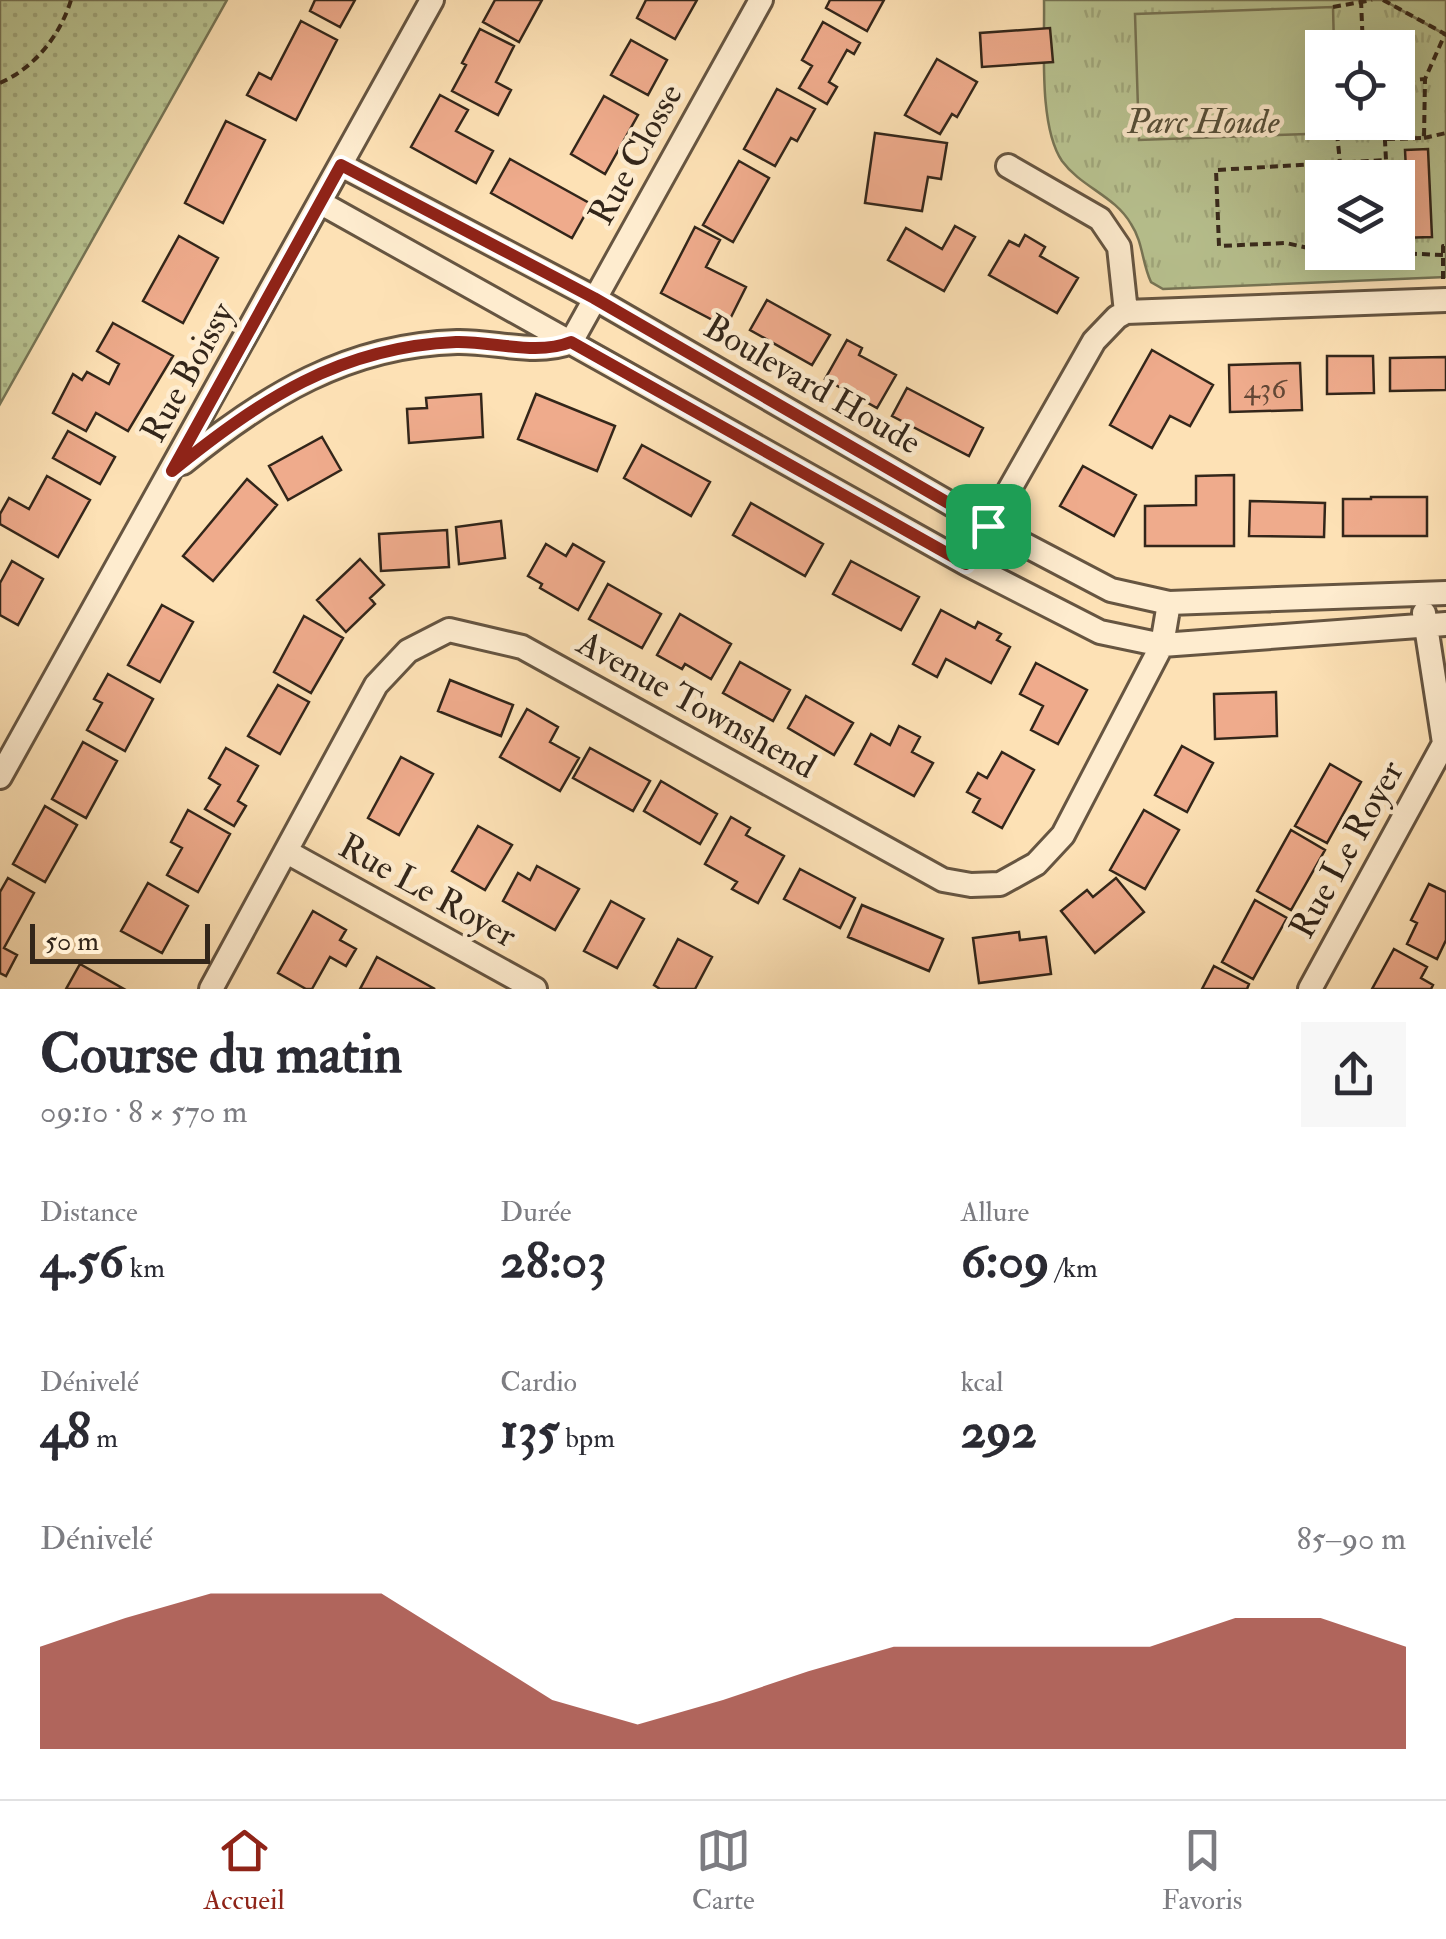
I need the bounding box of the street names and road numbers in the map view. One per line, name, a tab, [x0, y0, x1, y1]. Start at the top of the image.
street label: Rue Closse	[579, 76, 693, 233]
street label: Rue Boissy	[131, 294, 245, 450]
street label: Boulevard Houde	[696, 305, 929, 465]
street label: Avenue Townshend	[568, 621, 824, 789]
street label: Rue Le Royer	[1280, 753, 1414, 946]
street label: Rue Le Royer	[331, 824, 524, 958]

